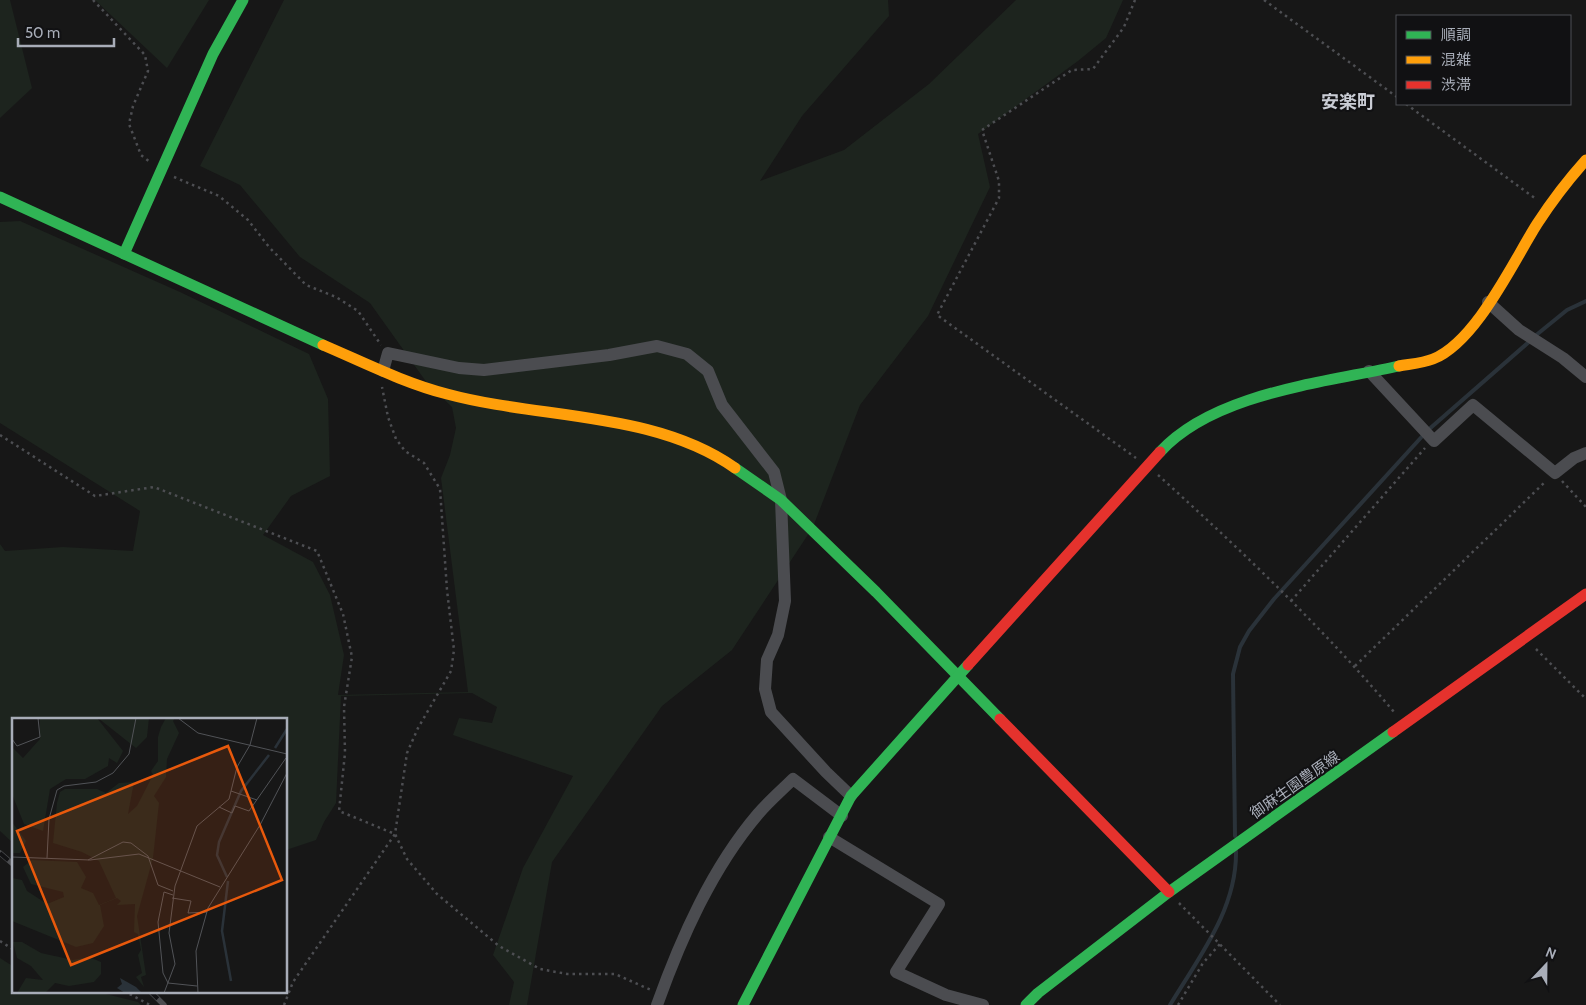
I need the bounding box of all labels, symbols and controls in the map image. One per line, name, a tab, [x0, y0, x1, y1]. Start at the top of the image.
scale bar	[18, 15, 114, 47]
legend	[1396, 15, 1571, 105]
text: 50 m	[25, 24, 60, 42]
text: 順調	[1441, 26, 1471, 44]
text: 混雑	[1441, 51, 1471, 69]
text: 渋滞	[1441, 76, 1471, 94]
district label: 安楽町	[1321, 91, 1375, 113]
inset map	[12, 718, 288, 992]
street label: 御麻生園豊原線	[1247, 748, 1343, 822]
north arrow	[1521, 940, 1571, 990]
text: N	[1543, 943, 1559, 963]

